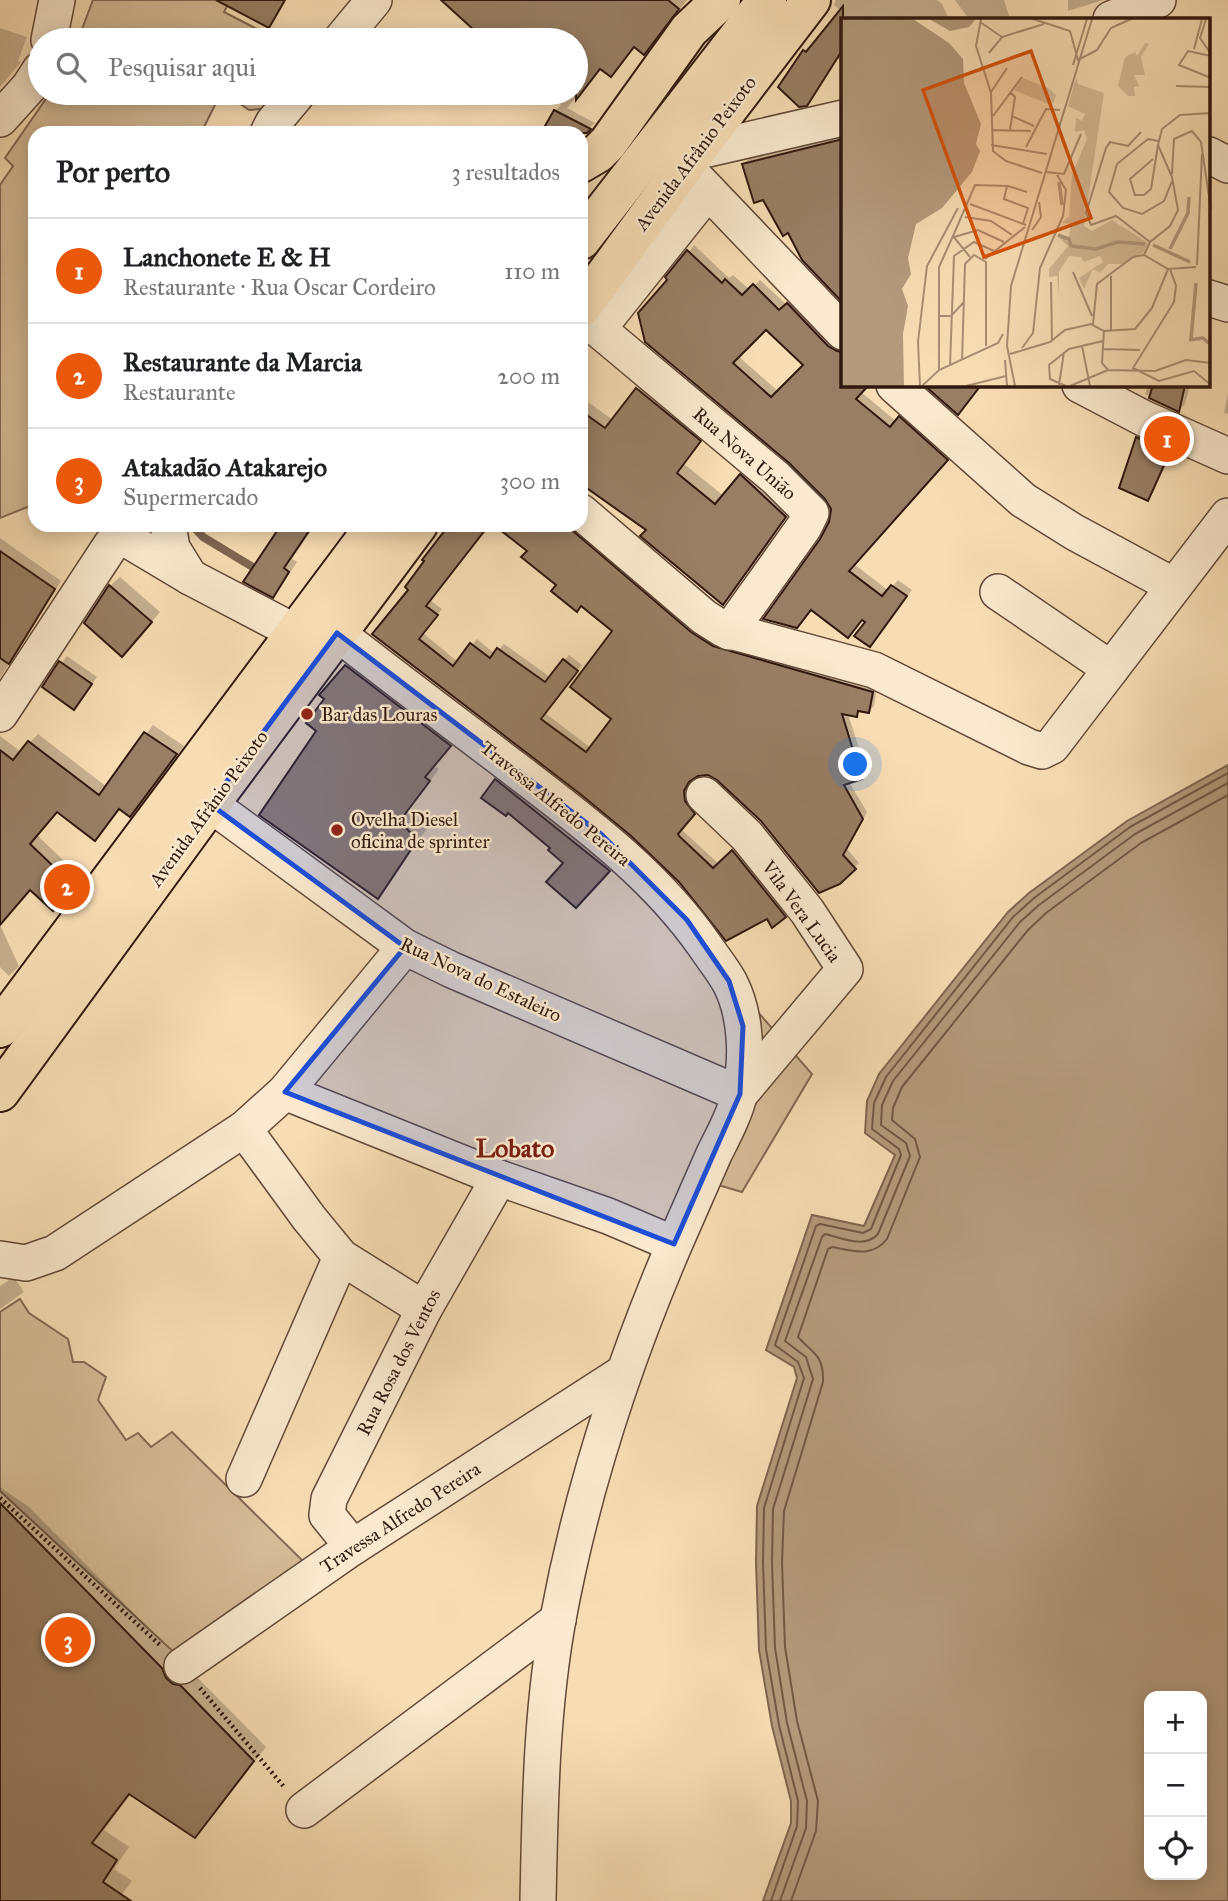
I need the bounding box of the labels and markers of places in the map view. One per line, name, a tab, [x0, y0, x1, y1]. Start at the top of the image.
pin: 1	[1144, 413, 1190, 465]
place label: Bar das Louras	[321, 703, 437, 726]
marker: Bar das Louras	[299, 706, 315, 722]
place label: Ovelha Diesel oficina de sprinter	[351, 808, 490, 853]
marker: Ovelha Diesel oficina de sprinter	[329, 822, 345, 838]
pin: 2	[44, 861, 90, 913]
pin: 3	[45, 1614, 91, 1666]

